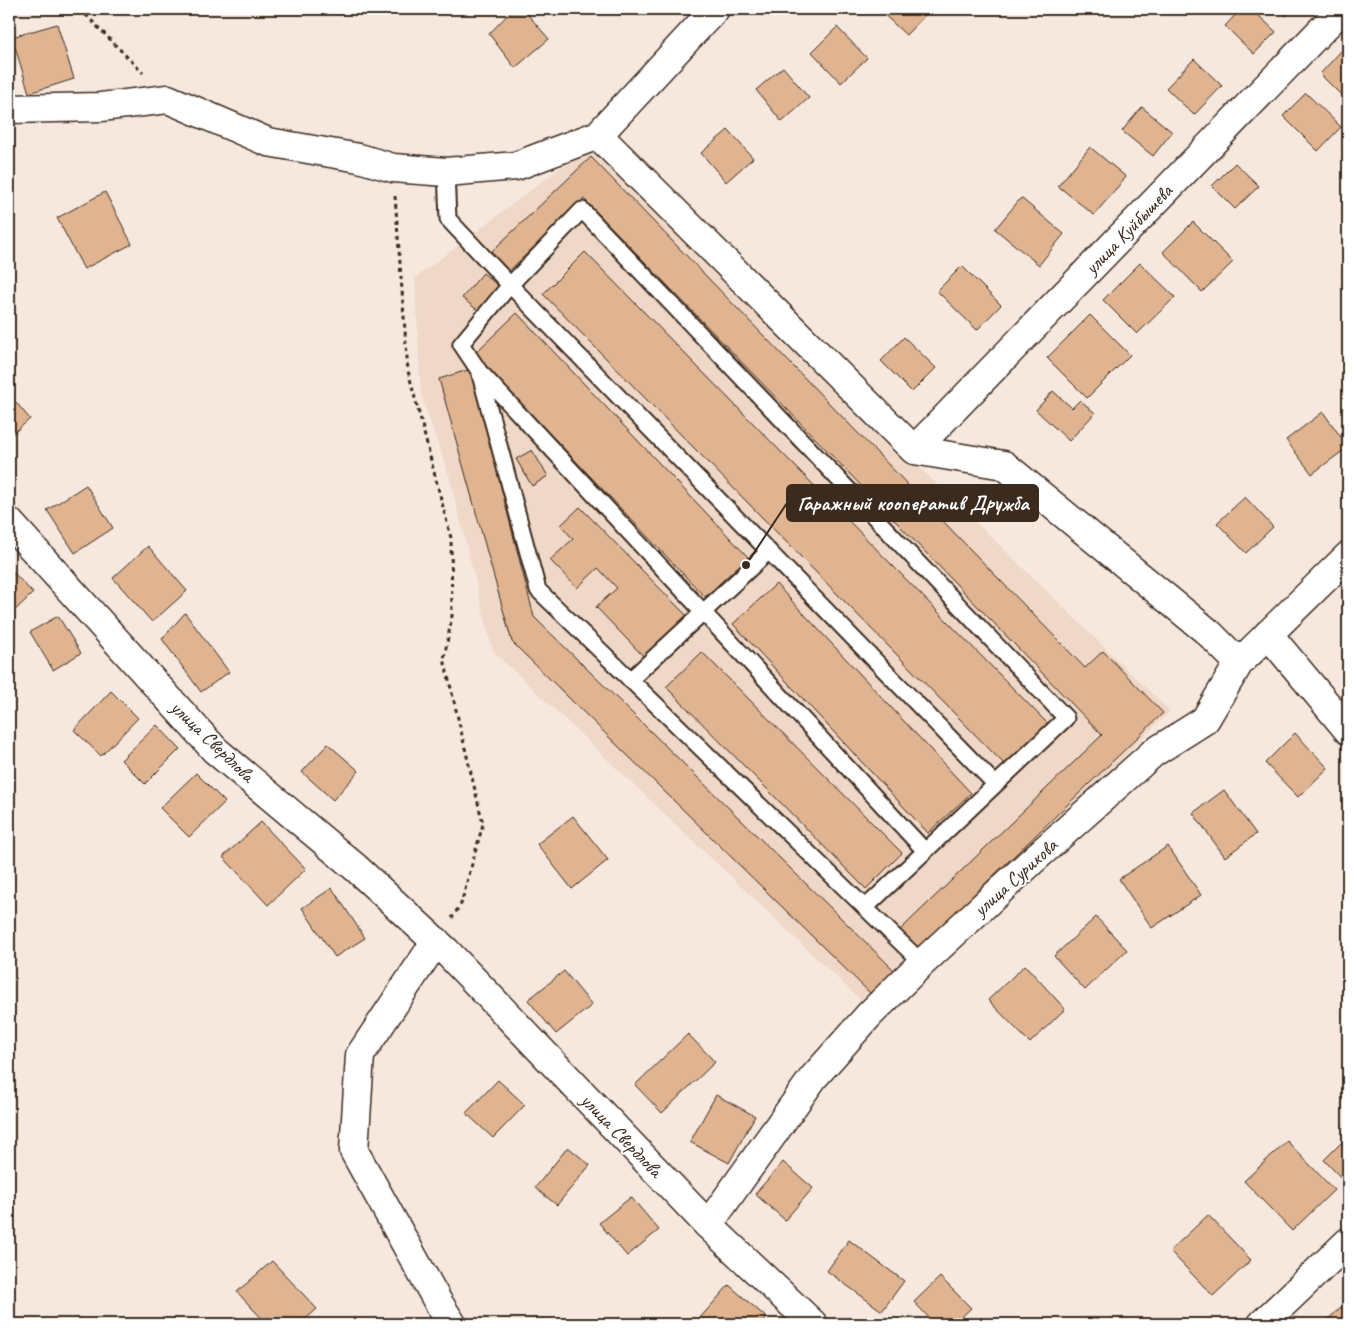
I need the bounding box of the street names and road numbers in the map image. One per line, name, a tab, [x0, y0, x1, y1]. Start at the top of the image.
street label: улица Куйбышева	[1078, 178, 1179, 280]
street label: улица Свердлова	[165, 694, 261, 789]
street label: улица Сурикова	[967, 832, 1063, 922]
street label: улица Свердлова	[575, 1087, 669, 1184]

